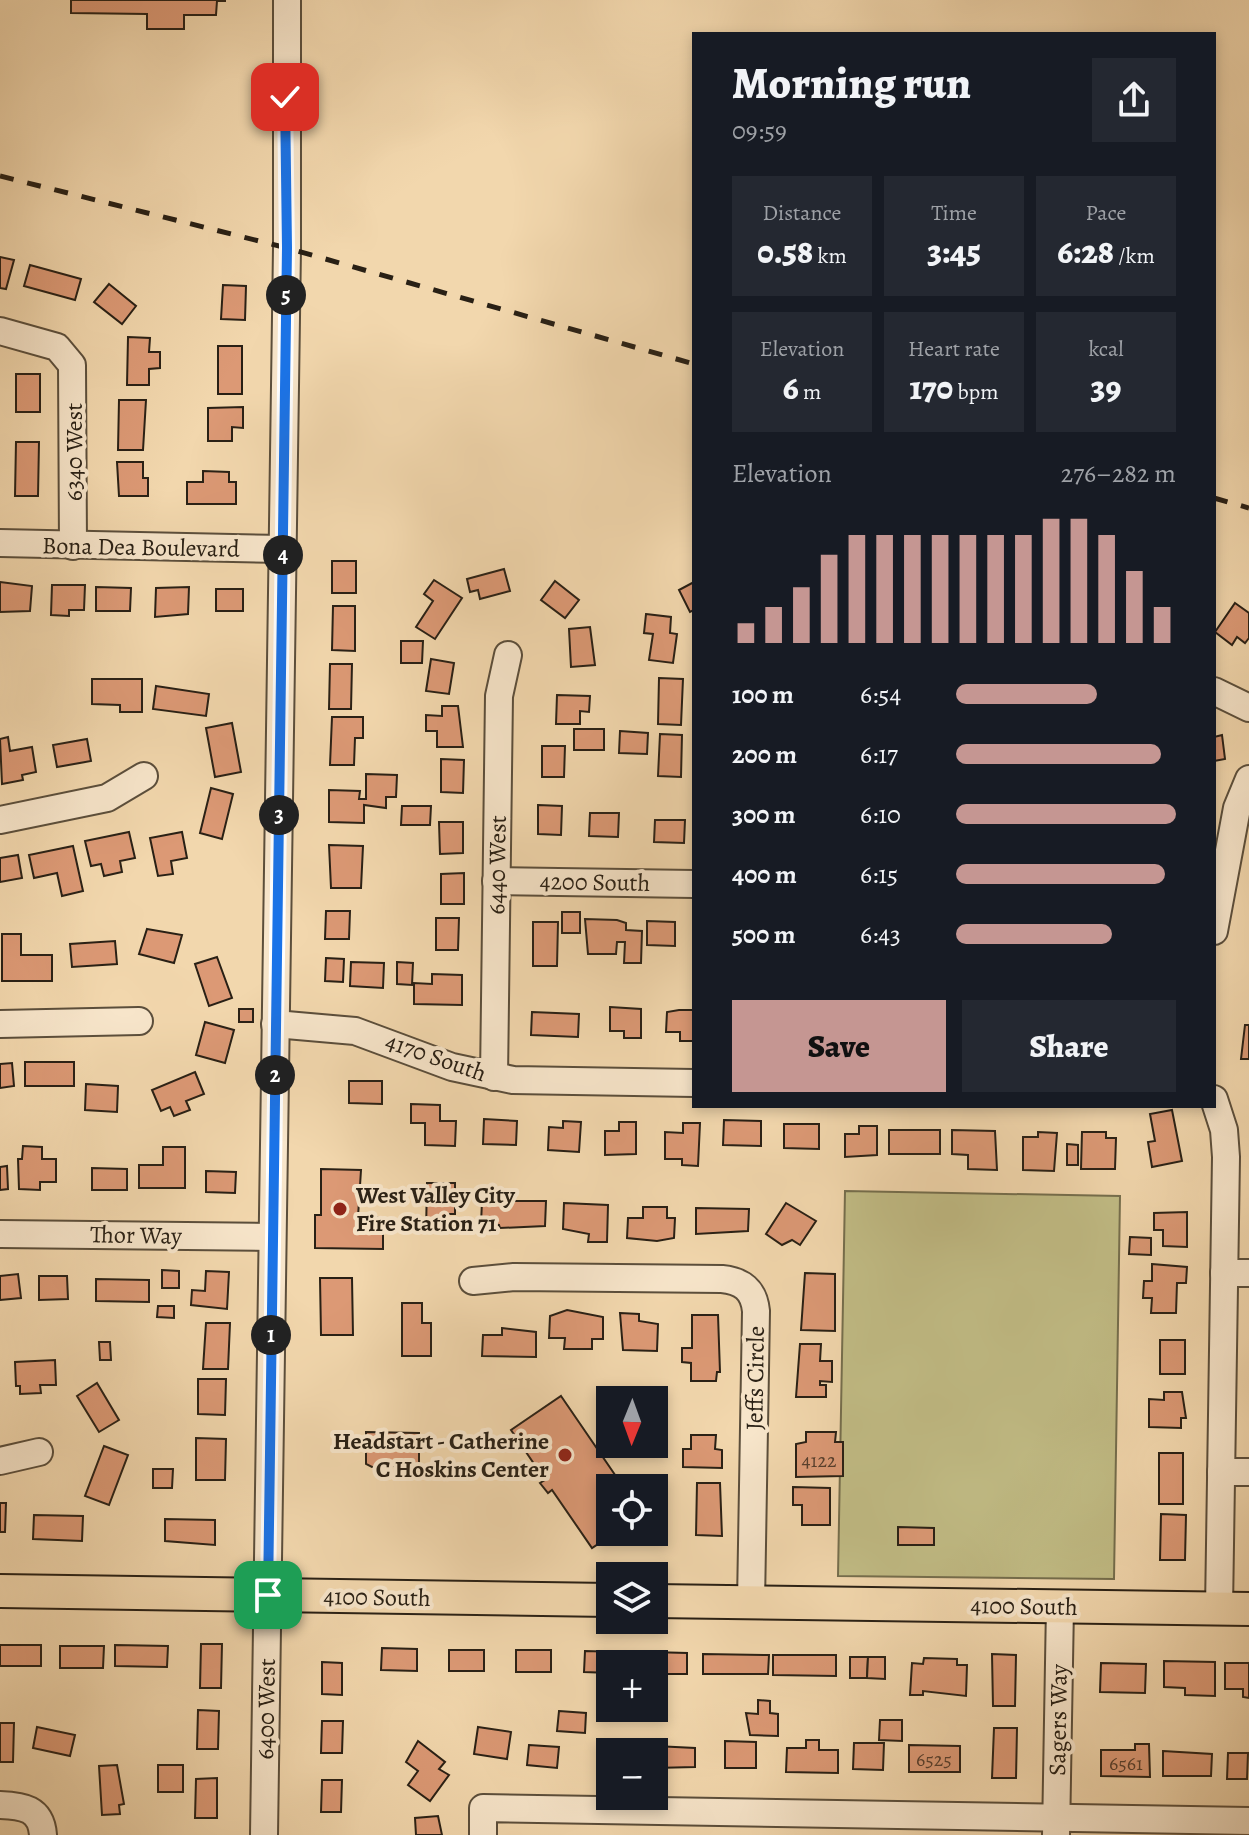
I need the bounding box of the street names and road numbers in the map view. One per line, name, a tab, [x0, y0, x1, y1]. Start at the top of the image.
street label: 6340 West	[58, 403, 90, 501]
street label: Bona Dea Boulevard	[42, 529, 240, 565]
street label: 6440 West	[480, 815, 514, 915]
street label: 4200 South	[539, 865, 651, 899]
street label: 4170 South	[381, 1025, 491, 1089]
street label: Thor Way	[90, 1218, 182, 1252]
street label: Jeffs Circle	[738, 1326, 772, 1430]
street label: 4100 South	[323, 1580, 431, 1614]
street label: 4100 South	[970, 1589, 1078, 1623]
street label: 6400 West	[249, 1658, 283, 1760]
street label: Sagers Way	[1041, 1664, 1075, 1776]

